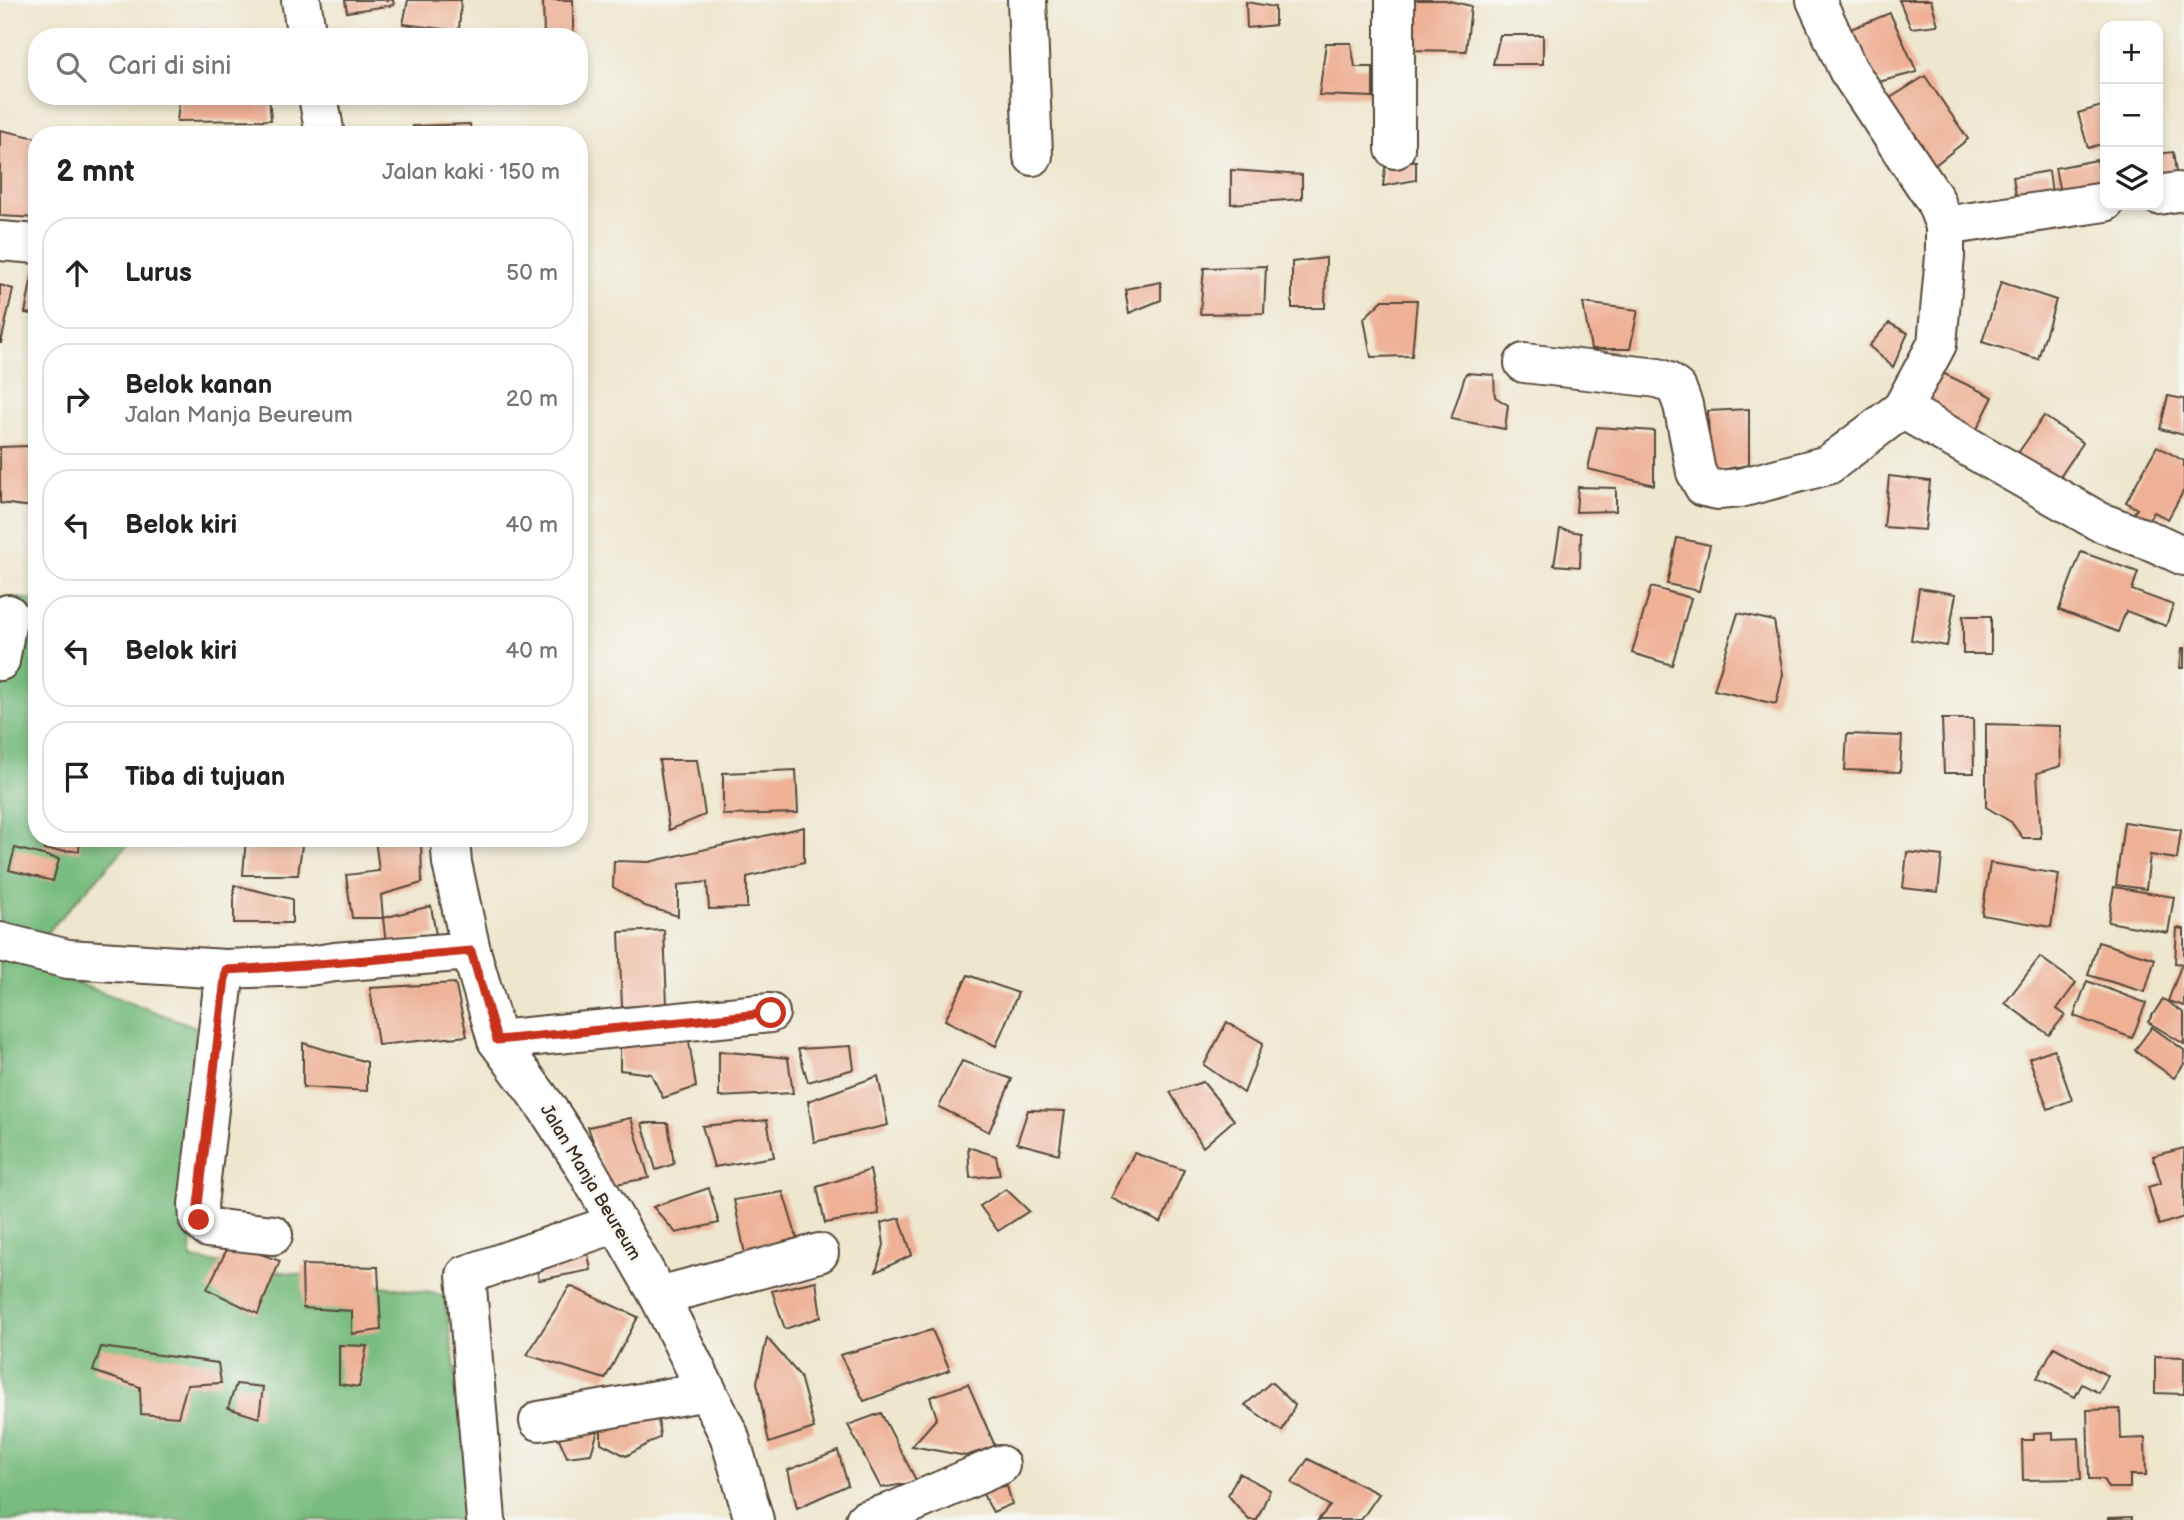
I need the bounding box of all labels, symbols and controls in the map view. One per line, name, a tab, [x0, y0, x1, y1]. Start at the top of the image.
map controls	[2100, 21, 2163, 210]
button: +	[2100, 21, 2163, 84]
search box	[28, 28, 588, 105]
icon: search	[52, 48, 90, 86]
text: Cari di sini	[108, 51, 231, 82]
button: −	[2100, 84, 2163, 147]
button: layers	[2100, 147, 2163, 210]
text: 2 mnt	[56, 154, 134, 190]
text: Jalan kaki · 150 m	[382, 158, 560, 186]
icon: ahead	[58, 254, 96, 292]
text: Lurus	[125, 258, 192, 289]
text: 50 m	[506, 259, 558, 287]
text: Belok kanan	[125, 370, 272, 401]
icon: right	[58, 380, 96, 418]
text: 20 m	[506, 385, 558, 413]
text: Jalan Manja Beureum	[125, 401, 353, 429]
icon: left	[58, 506, 96, 544]
text: Belok kiri	[125, 510, 237, 541]
text: 40 m	[505, 511, 558, 539]
icon: left	[58, 632, 96, 670]
text: Belok kiri	[125, 636, 237, 667]
text: 40 m	[505, 637, 558, 665]
icon: arrive	[58, 758, 96, 796]
text: Tiba di tujuan	[125, 762, 285, 793]
route start	[755, 997, 786, 1028]
street label: Jalan Manja Beureum	[536, 1100, 645, 1264]
route end	[183, 1204, 214, 1235]

